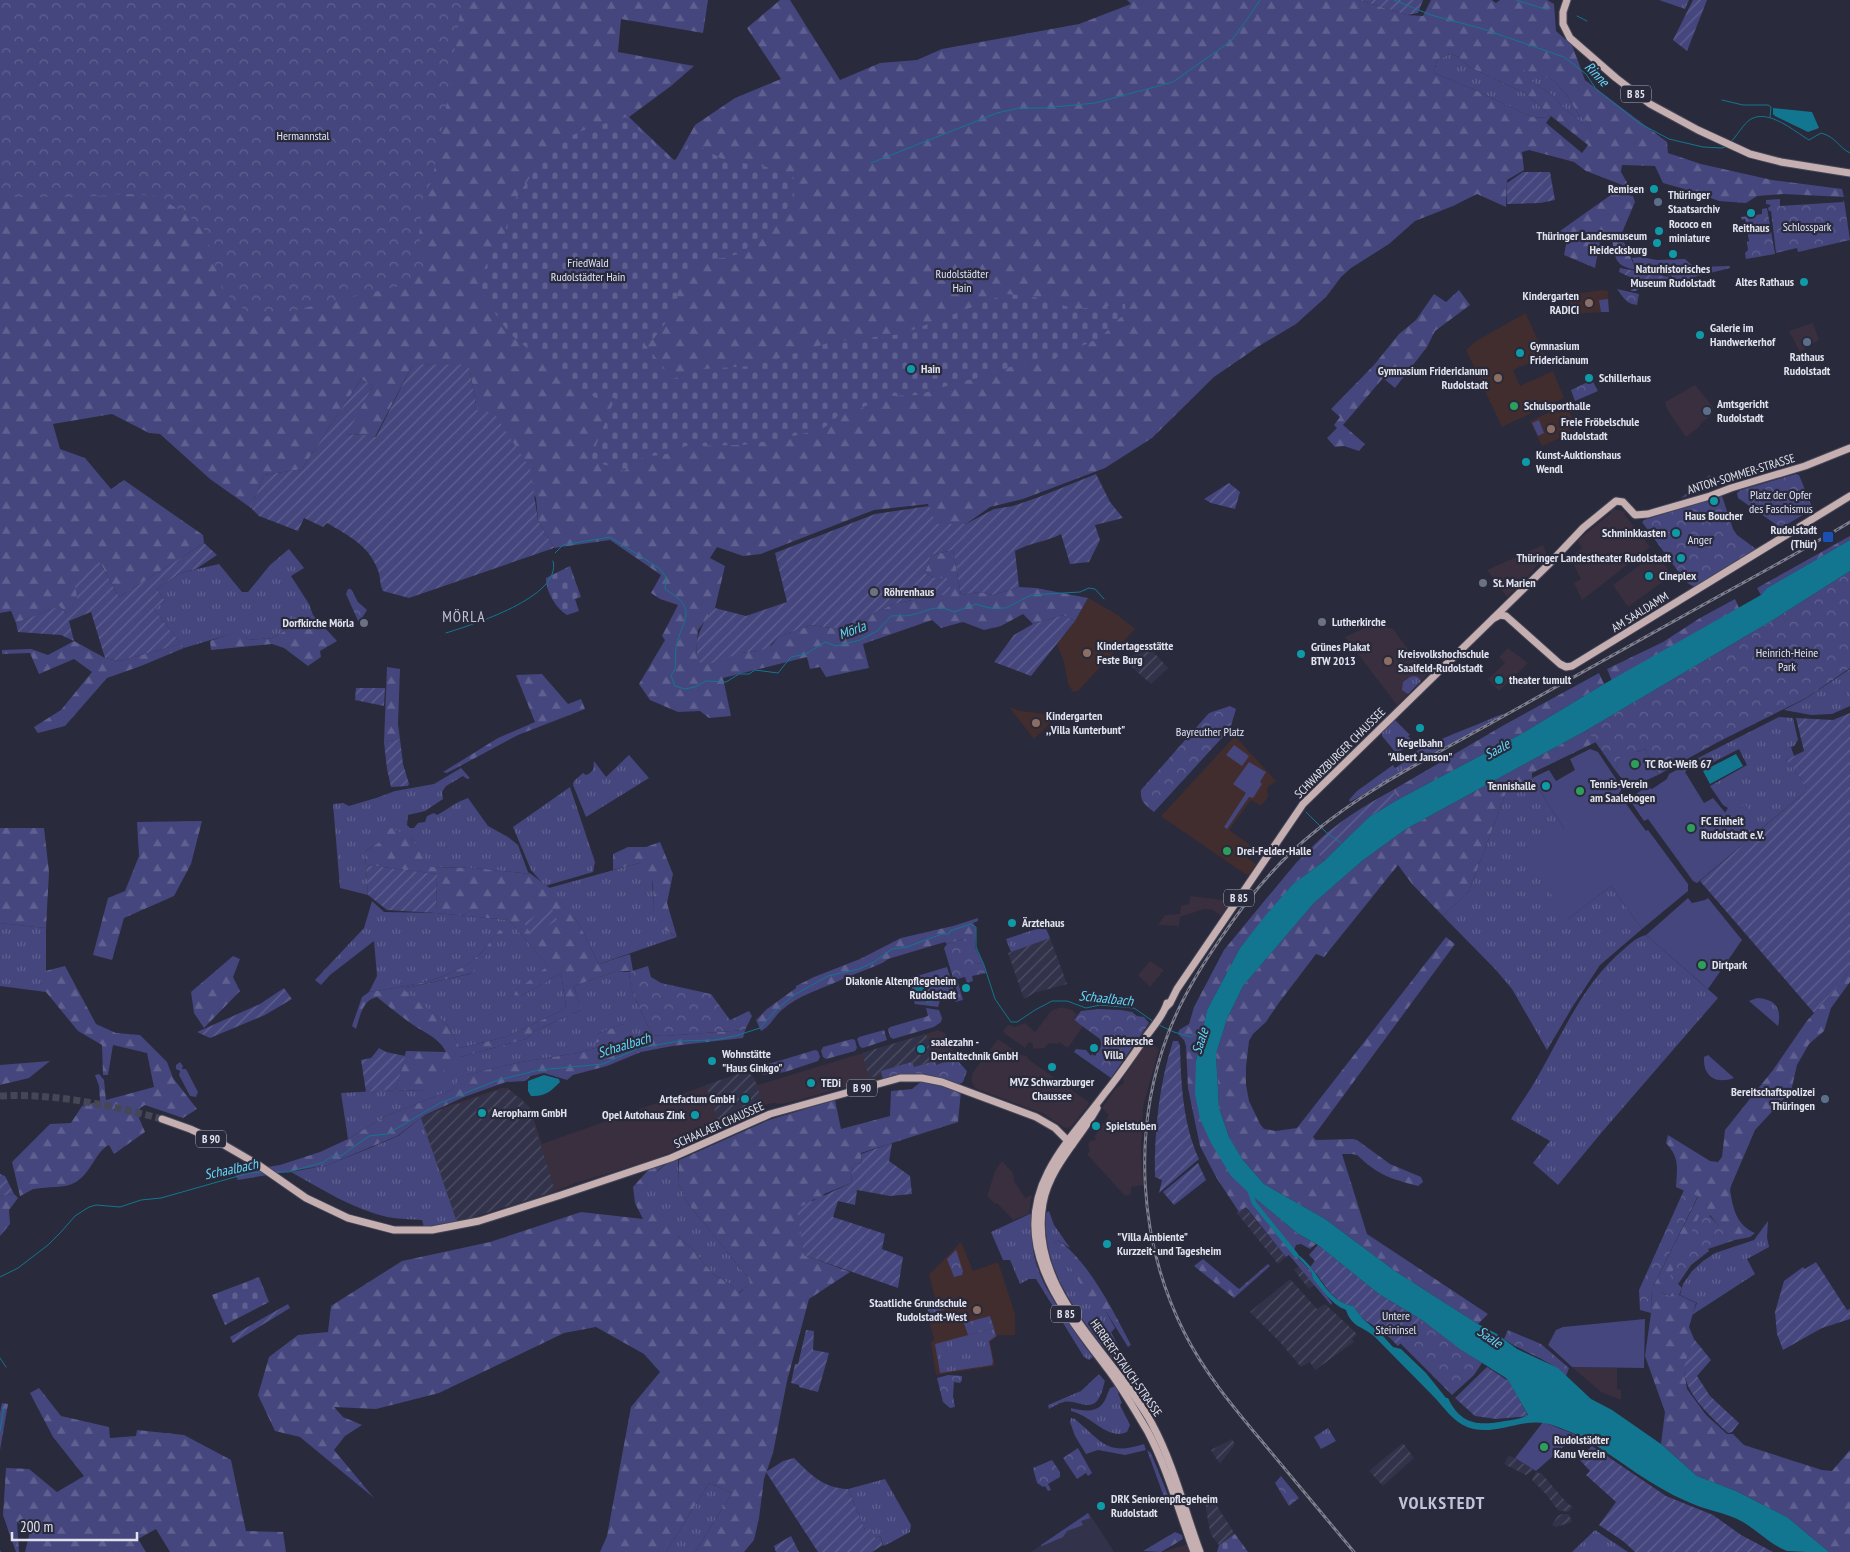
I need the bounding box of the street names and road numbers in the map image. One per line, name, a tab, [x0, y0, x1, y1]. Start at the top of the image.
road number: B 85	[1621, 86, 1651, 102]
street label: ANTON-SOMMER-STRASSE	[1685, 450, 1796, 497]
street label: AM SAALDAMM	[1608, 588, 1671, 635]
street label: SCHWARZBURGER CHAUSSEE	[1291, 704, 1388, 801]
road number: B 85	[1224, 890, 1254, 906]
road number: B 90	[847, 1080, 877, 1096]
street label: SCHAALAER CHAUSSEE	[671, 1098, 766, 1151]
road number: B 90	[196, 1130, 226, 1148]
road number: B 85	[1051, 1306, 1081, 1322]
street label: HERBERT-STAUCH-STRASSE	[1087, 1316, 1166, 1419]

